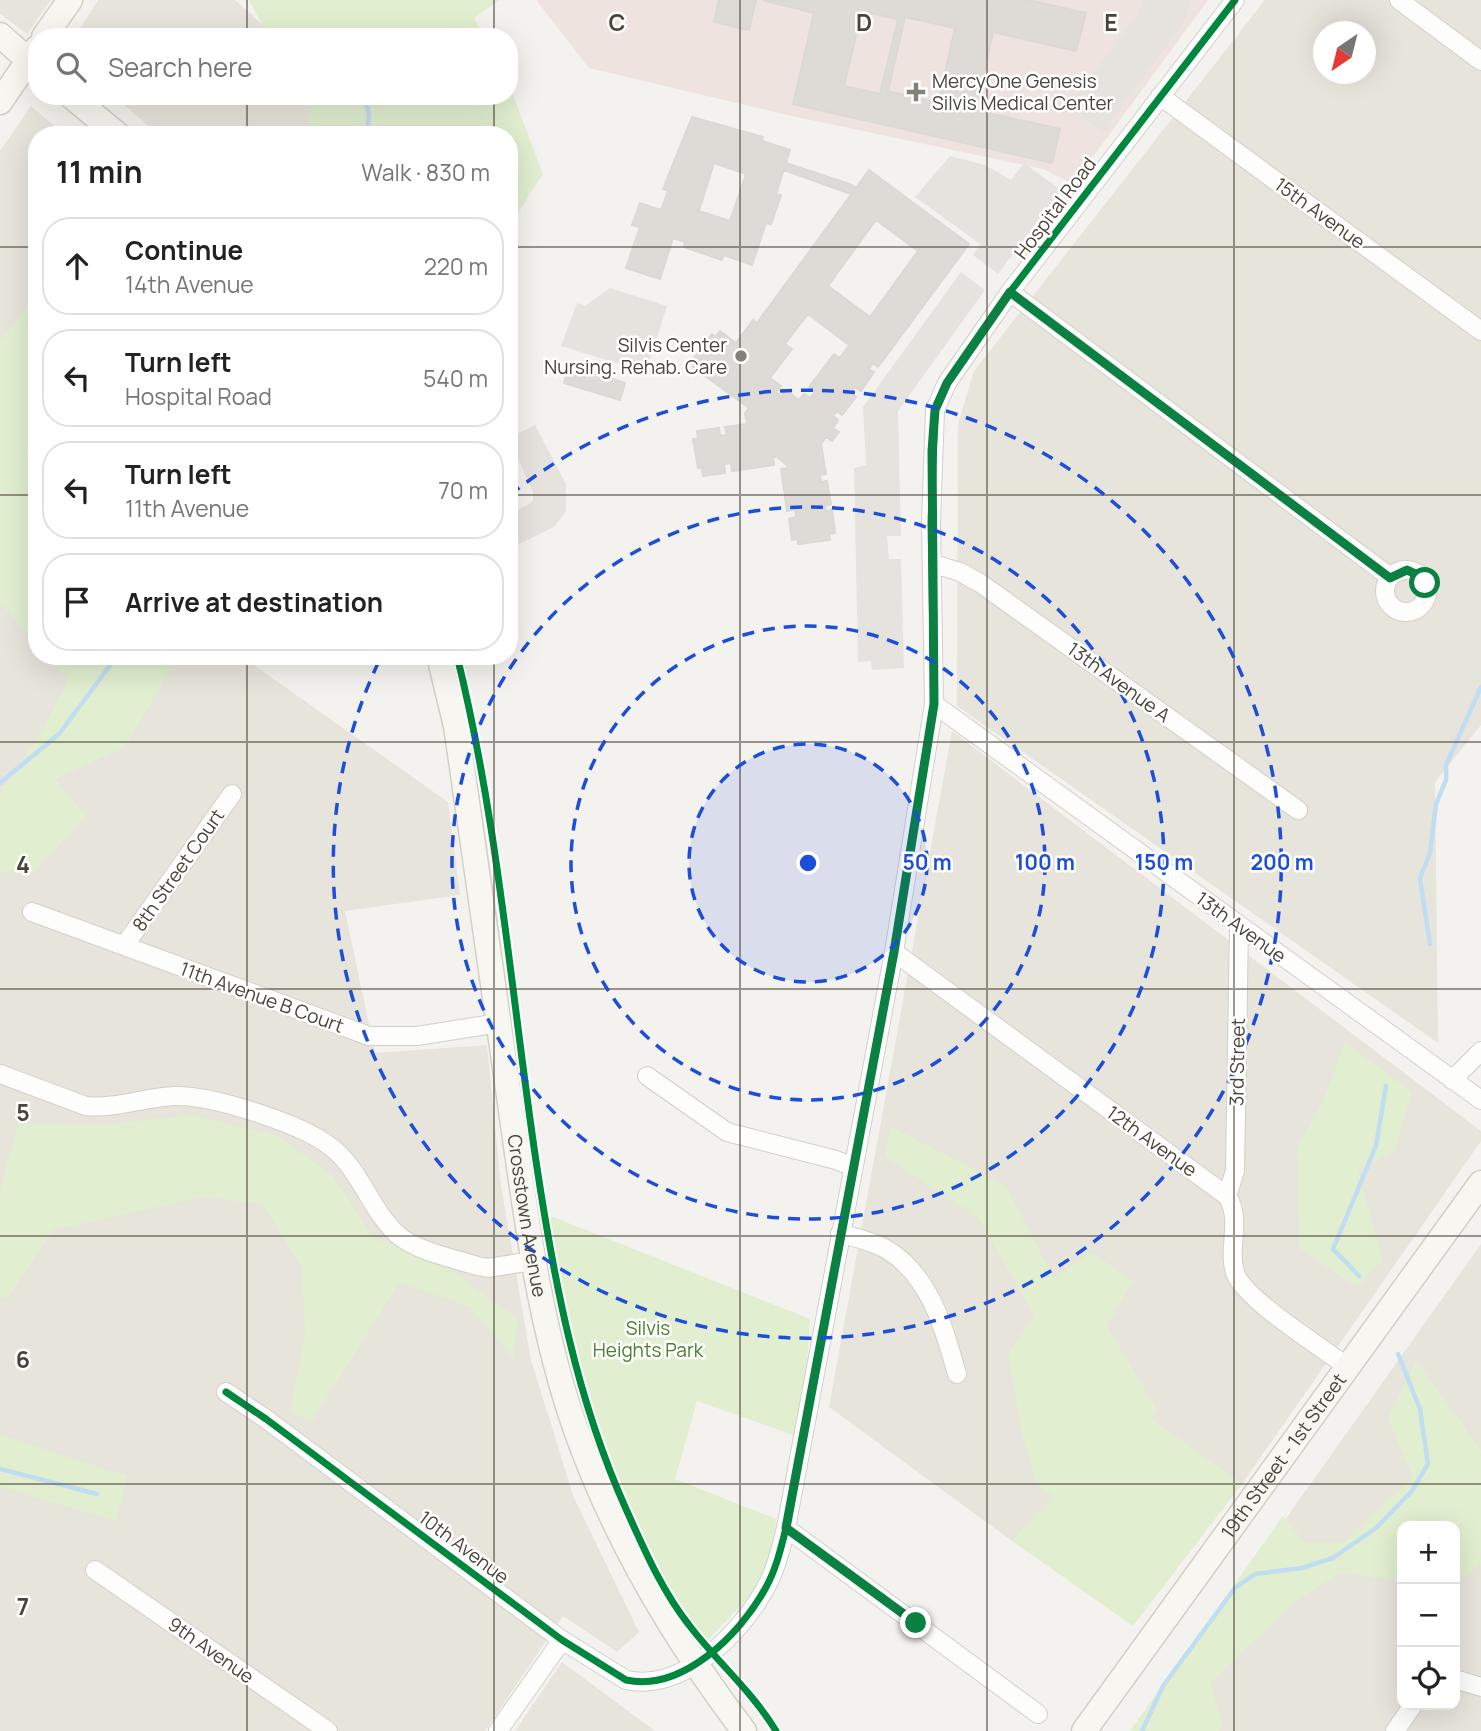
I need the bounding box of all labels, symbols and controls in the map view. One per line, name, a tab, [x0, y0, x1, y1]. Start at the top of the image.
text: C	[609, 6, 626, 38]
text: D	[856, 6, 872, 38]
text: E	[1104, 6, 1118, 38]
north arrow	[1313, 21, 1376, 84]
search box	[28, 28, 518, 105]
icon: search	[52, 48, 90, 86]
text: Search here	[108, 49, 253, 85]
place label: MercyOne Genesis Silvis Medical Center	[932, 68, 1113, 116]
marker: MercyOne Genesis Silvis Medical Center	[906, 82, 926, 102]
text: 11 min	[56, 151, 142, 192]
street label: Hospital Road	[1008, 152, 1102, 264]
text: Walk · 830 m	[361, 156, 490, 188]
street label: 15th Avenue	[1269, 171, 1371, 255]
text: Continue	[125, 232, 243, 268]
icon: ahead	[58, 247, 96, 285]
text: 220 m	[424, 250, 488, 282]
text: 14th Avenue	[125, 268, 254, 300]
place label: Silvis Center Nursing. Rehab. Care	[544, 332, 727, 380]
text: Turn left	[125, 344, 232, 380]
marker: Silvis Center Nursing. Rehab. Care	[733, 348, 749, 364]
icon: left	[58, 359, 96, 397]
text: 540 m	[423, 362, 488, 394]
text: Hospital Road	[125, 380, 272, 412]
text: Turn left	[125, 456, 232, 492]
icon: left	[58, 471, 96, 509]
text: 70 m	[438, 474, 488, 506]
text: 11th Avenue	[125, 492, 249, 524]
route start	[1409, 567, 1440, 598]
icon: arrive	[58, 583, 96, 621]
text: Arrive at destination	[125, 584, 383, 620]
street label: 13th Avenue A	[1062, 636, 1176, 728]
street label: 8th Street Court	[126, 804, 230, 936]
text: 4	[16, 848, 30, 880]
text: 50 m	[902, 848, 952, 876]
text: 100 m	[1015, 848, 1075, 876]
text: 150 m	[1135, 848, 1193, 876]
text: 200 m	[1250, 848, 1314, 876]
centre of rings	[796, 851, 820, 875]
street label: 13th Avenue	[1191, 885, 1291, 969]
street label: 11th Avenue B Court	[177, 955, 347, 1039]
street label: 3rd Street	[1223, 1018, 1251, 1106]
text: 5	[16, 1096, 30, 1128]
street label: 12th Avenue	[1101, 1099, 1203, 1183]
street label: Crosstown Avenue	[502, 1133, 553, 1299]
park label: Silvis Heights Park	[593, 1315, 704, 1363]
text: 6	[16, 1343, 30, 1375]
street label: 19th Street - 1st Street	[1215, 1368, 1352, 1544]
street label: 10th Avenue	[414, 1504, 514, 1590]
map controls	[1397, 1521, 1460, 1710]
button: +	[1397, 1521, 1460, 1584]
button: −	[1397, 1584, 1460, 1647]
text: 7	[17, 1590, 29, 1622]
route end	[900, 1607, 931, 1638]
street label: 9th Avenue	[163, 1611, 259, 1689]
button: locate	[1397, 1647, 1460, 1710]

